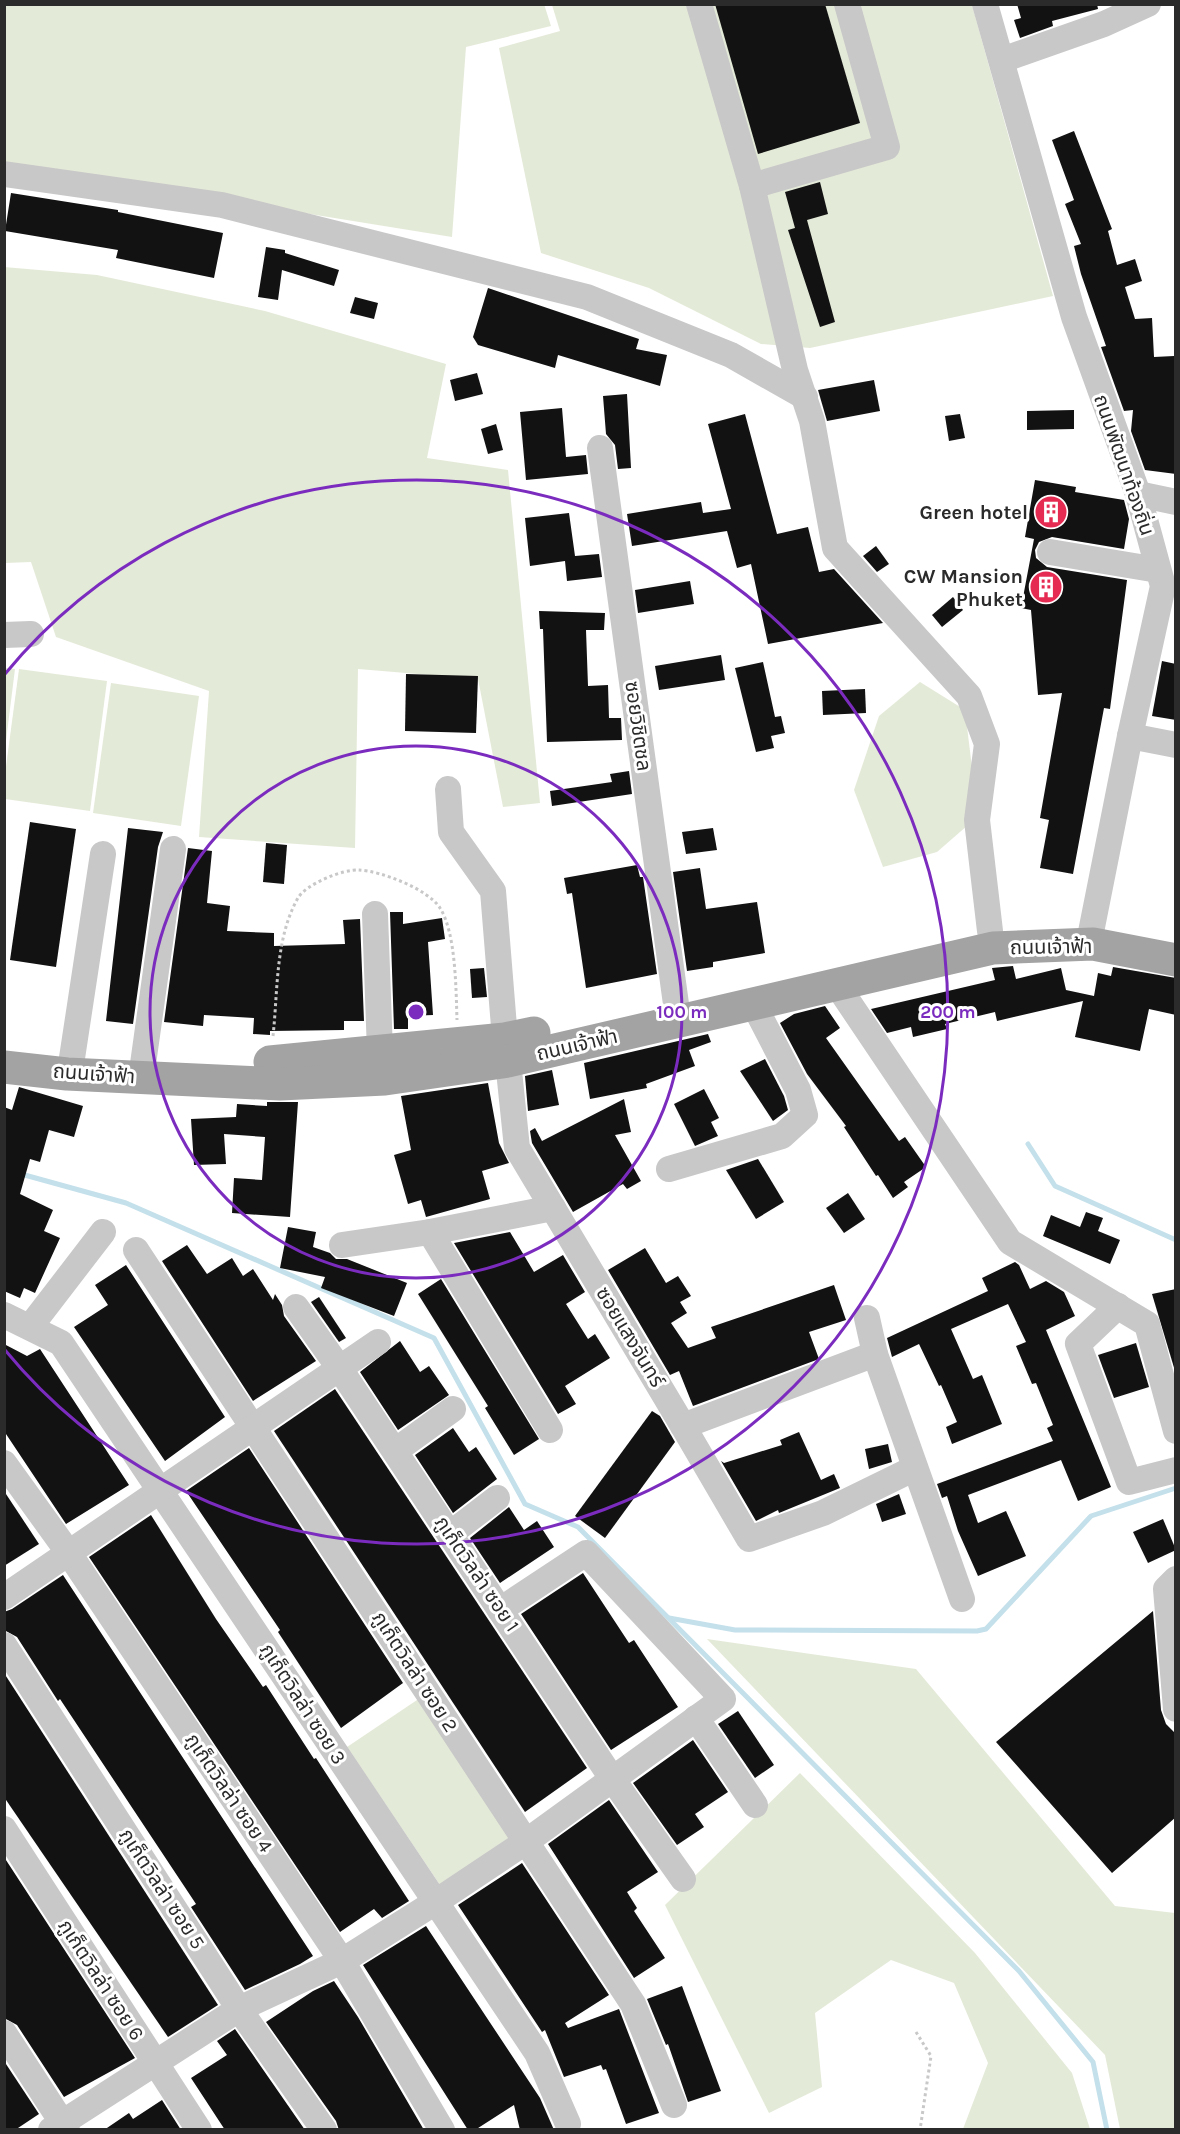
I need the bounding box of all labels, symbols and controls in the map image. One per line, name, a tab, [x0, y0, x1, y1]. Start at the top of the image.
street label: ถนนพัฒนาท้องถิ่น	[1089, 391, 1161, 539]
building icon: Green hotel	[1033, 494, 1069, 530]
place label: Green hotel	[920, 501, 1028, 524]
place label: CW Mansion Phuket	[904, 565, 1023, 611]
building icon: CW Mansion Phuket	[1028, 569, 1064, 605]
street label: ซอยวิชิตชล	[620, 680, 656, 772]
street label: ถนนเจ้าฟ้า	[1010, 935, 1092, 959]
text: 100 m	[657, 1001, 707, 1023]
text: 200 m	[920, 1001, 976, 1023]
centre of rings	[406, 1002, 426, 1022]
street label: ถนนเจ้าฟ้า	[534, 1025, 620, 1065]
street label: ถนนเจ้าฟ้า	[52, 1060, 136, 1088]
street label: ซอยแสงจันทร์	[591, 1283, 669, 1392]
street label: ภูเก็ตวิลล่า ซอย 1	[429, 1512, 524, 1637]
street label: ภูเก็ตวิลล่า ซอย 2	[367, 1607, 463, 1737]
street label: ภูเก็ตวิลล่า ซอย 3	[255, 1639, 351, 1769]
street label: ภูเก็ตวิลล่า ซอย 4	[180, 1729, 277, 1857]
street label: ภูเก็ตวิลล่า ซอย 5	[114, 1825, 209, 1954]
street label: ภูเก็ตวิลล่า ซอย 6	[53, 1915, 148, 2045]

